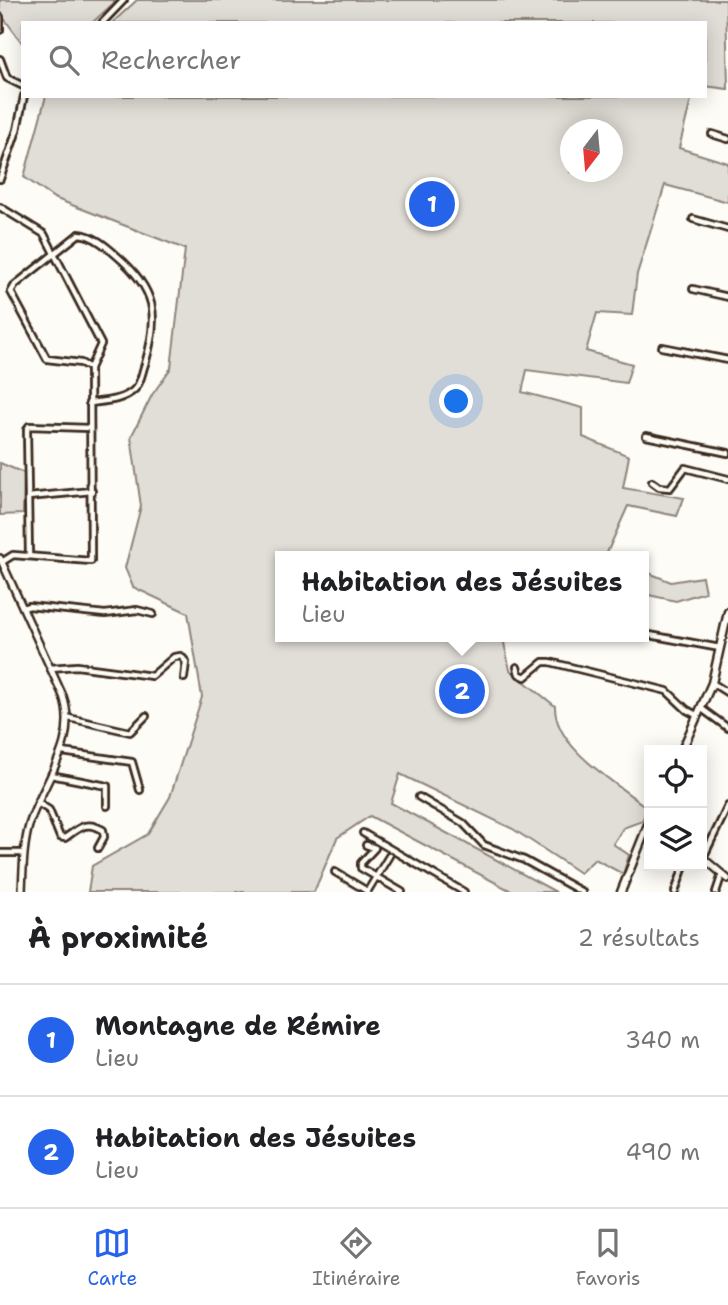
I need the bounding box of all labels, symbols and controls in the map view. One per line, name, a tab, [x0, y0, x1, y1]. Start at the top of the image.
search box	[21, 21, 707, 98]
icon: search	[45, 41, 83, 79]
text: Rechercher	[101, 42, 241, 77]
north arrow	[560, 119, 623, 182]
pin: 1	[409, 178, 455, 230]
your location	[439, 384, 473, 418]
popup	[275, 551, 649, 642]
text: Habitation des Jésuites	[301, 564, 623, 599]
text: Lieu	[301, 599, 346, 629]
pin: 2	[439, 665, 485, 717]
map controls	[644, 745, 707, 871]
button: locate	[644, 745, 707, 808]
button: layers	[644, 808, 707, 871]
text: À proximité	[28, 917, 208, 958]
text: 2 résultats	[578, 923, 700, 953]
text: Montagne de Rémire	[95, 1008, 381, 1043]
text: 1	[46, 1025, 56, 1055]
text: 340 m	[625, 1025, 700, 1055]
text: Lieu	[95, 1043, 139, 1073]
text: Habitation des Jésuites	[95, 1120, 416, 1155]
text: 2	[43, 1137, 59, 1167]
text: 490 m	[625, 1137, 700, 1167]
text: Lieu	[95, 1155, 139, 1185]
tab: Carte	[88, 1224, 137, 1291]
tab: Itinéraire	[312, 1224, 401, 1291]
tab: Favoris	[576, 1224, 640, 1291]

